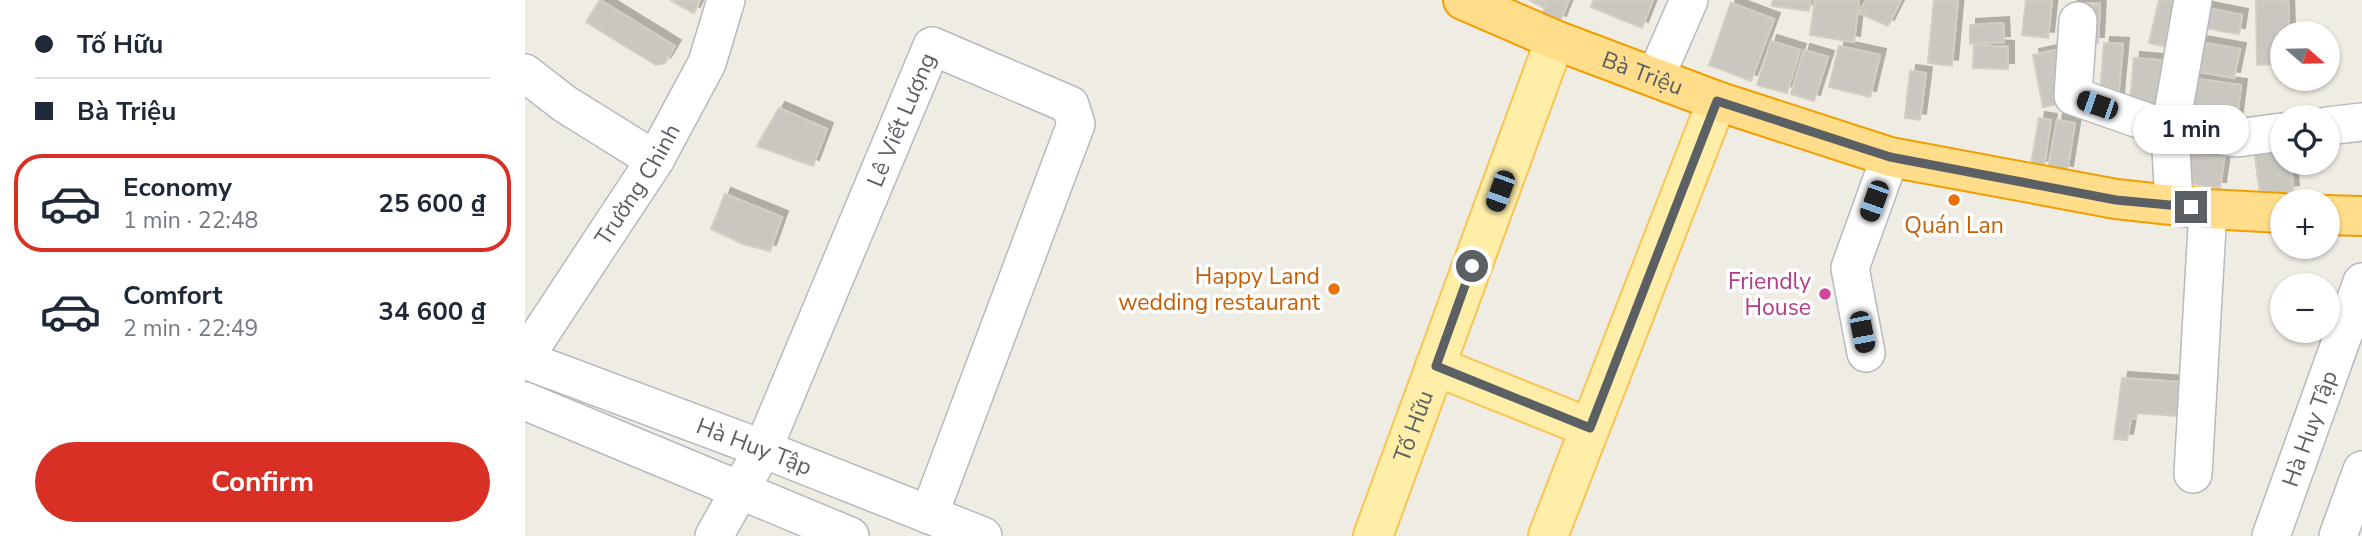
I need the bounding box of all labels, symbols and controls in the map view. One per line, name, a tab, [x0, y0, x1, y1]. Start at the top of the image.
north arrow	[2270, 21, 2340, 91]
map controls	[2270, 21, 2340, 343]
text: Tố Hữu	[77, 27, 163, 62]
street label: Bà Triệu	[1598, 44, 1688, 102]
street label: Lê Viết Lượng	[859, 48, 943, 191]
car	[2074, 88, 2121, 122]
text: Bà Triệu	[77, 94, 176, 129]
button: locate	[2270, 105, 2340, 175]
callout: 1 min	[2133, 106, 2249, 154]
text: 1 min	[2161, 114, 2221, 145]
street label: Trường Chinh	[587, 118, 687, 251]
car	[1483, 168, 1518, 214]
text: Economy	[123, 170, 232, 205]
icon: car	[39, 172, 102, 235]
car	[1857, 178, 1892, 224]
text: 25 600 ₫	[378, 186, 486, 221]
button: +	[2270, 189, 2340, 259]
route end	[2175, 191, 2207, 223]
marker: Quán Lan	[1946, 192, 1962, 208]
text: 1 min · 22:48	[123, 205, 258, 236]
place label: Quán Lan	[1904, 210, 2004, 241]
route start	[1456, 250, 1488, 282]
place label: Happy Land wedding restaurant	[1118, 261, 1321, 318]
place label: Friendly House	[1728, 266, 1811, 323]
button: −	[2270, 273, 2340, 343]
text: Comfort	[123, 278, 223, 313]
icon: car	[39, 280, 102, 343]
marker: Happy Land wedding restaurant	[1326, 281, 1342, 297]
marker: Friendly House	[1817, 286, 1833, 302]
text: 34 600 ₫	[378, 294, 486, 329]
car	[1848, 309, 1877, 355]
text: 2 min · 22:49	[123, 313, 258, 344]
street label: Hà Huy Tập	[2274, 366, 2345, 491]
street label: Tố Hữu	[1386, 386, 1441, 466]
street label: Hà Huy Tập	[692, 410, 817, 482]
button: Confirm	[35, 442, 490, 522]

